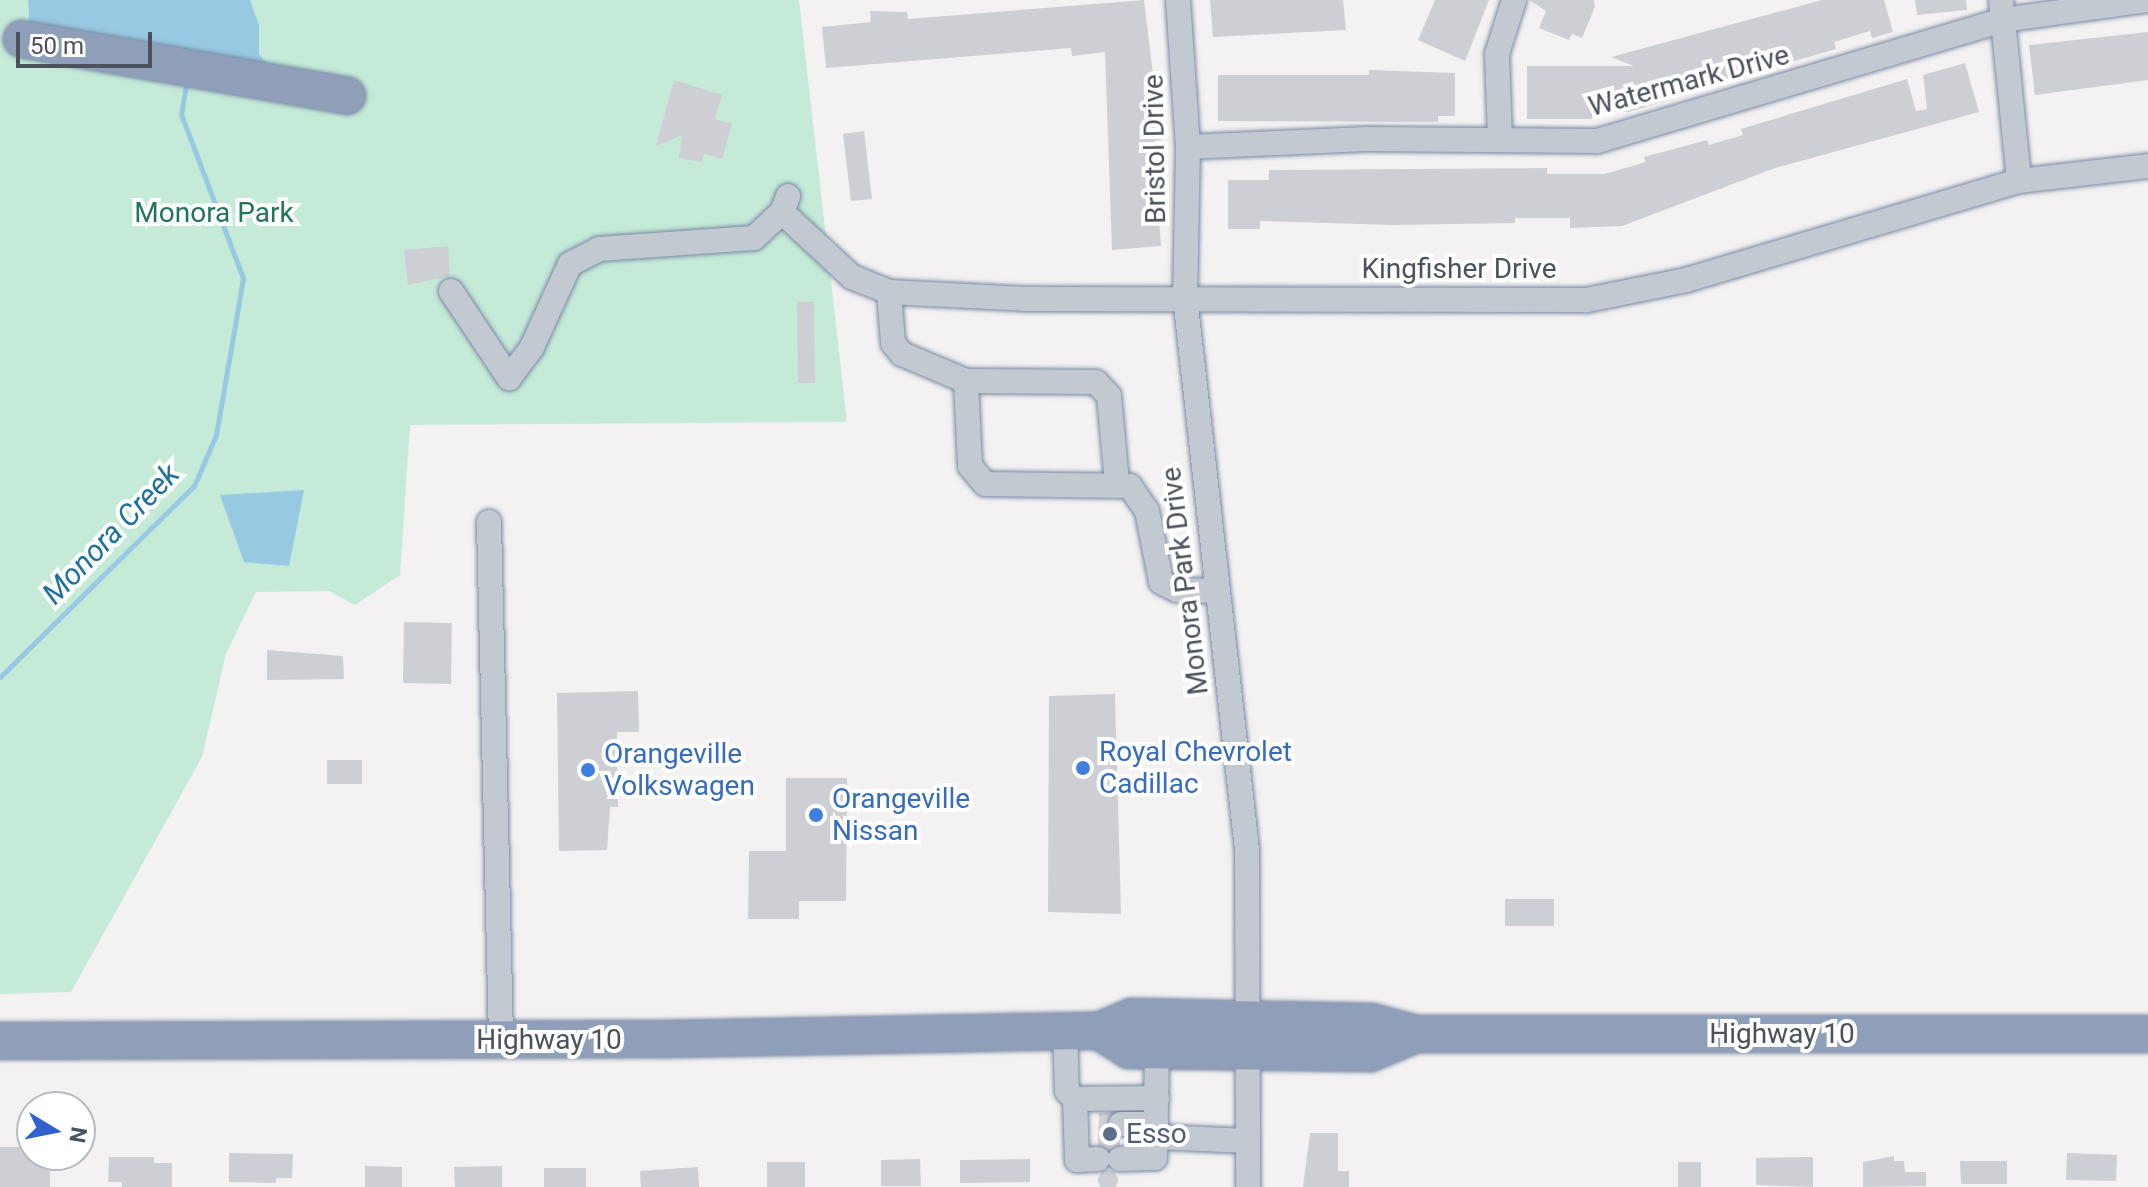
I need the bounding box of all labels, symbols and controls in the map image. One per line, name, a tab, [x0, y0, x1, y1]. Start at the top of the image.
scale bar	[20, 16, 156, 66]
text: 50 m	[30, 32, 84, 60]
street label: Watermark Drive	[1585, 38, 1793, 124]
street label: Bristol Drive	[1137, 74, 1173, 224]
park label: Monora Park	[134, 196, 294, 230]
street label: Kingfisher Drive	[1361, 252, 1557, 286]
water label: Monora Creek	[35, 456, 187, 612]
street label: Monora Park Drive	[1154, 465, 1216, 697]
place label: Royal Chevrolet Cadillac	[1099, 735, 1292, 801]
place label: Orangeville Volkswagen	[604, 737, 755, 803]
marker: Royal Chevrolet Cadillac	[1074, 759, 1092, 777]
marker: Orangeville Volkswagen	[579, 761, 597, 779]
place label: Orangeville Nissan	[832, 782, 970, 848]
marker: Orangeville Nissan	[807, 806, 825, 824]
street label: Highway 10	[1709, 1017, 1855, 1051]
street label: Highway 10	[476, 1023, 622, 1057]
north arrow	[16, 1091, 96, 1171]
place label: Esso	[1126, 1117, 1187, 1151]
text: N	[64, 1125, 92, 1145]
marker: Esso	[1101, 1125, 1119, 1143]

